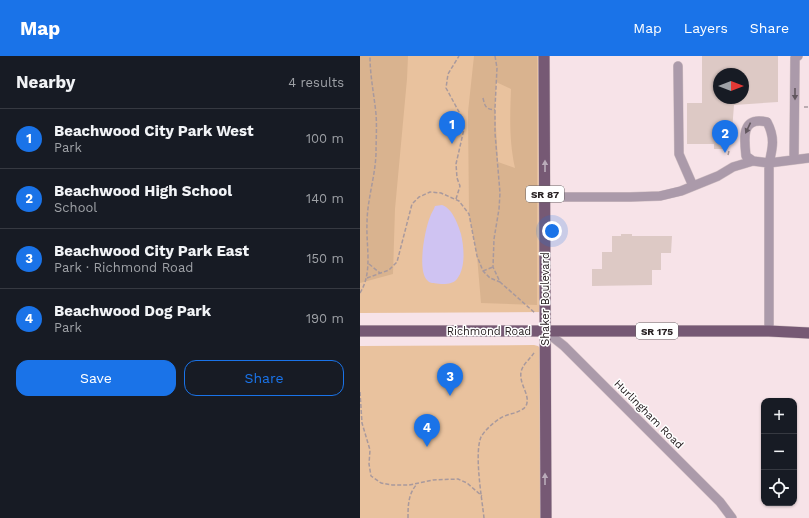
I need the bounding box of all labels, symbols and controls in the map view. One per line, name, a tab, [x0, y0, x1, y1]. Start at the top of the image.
text: Map	[20, 17, 60, 40]
text: Map	[633, 20, 662, 36]
text: Layers	[684, 20, 728, 36]
text: Share	[750, 20, 789, 36]
north arrow	[713, 68, 749, 104]
text: Nearby	[16, 72, 75, 92]
text: 4 results	[288, 75, 344, 90]
one-way arrow	[792, 88, 798, 101]
pin: 1	[439, 111, 465, 144]
pin: 2	[712, 120, 738, 153]
text: Beachwood City Park West	[54, 122, 254, 140]
one-way arrow	[745, 122, 751, 134]
text: 1	[26, 131, 32, 146]
text: 100 m	[306, 131, 344, 146]
text: Park	[54, 140, 82, 155]
one-way arrow	[542, 159, 548, 172]
text: Beachwood High School	[54, 182, 232, 200]
road number: SR 87	[526, 186, 564, 202]
text: 2	[25, 191, 33, 206]
text: 140 m	[306, 191, 344, 206]
text: School	[54, 200, 97, 215]
your location	[542, 221, 562, 241]
text: Beachwood City Park East	[54, 242, 249, 260]
text: 3	[25, 251, 33, 266]
text: 150 m	[306, 251, 344, 266]
street label: Shaker Boulevard	[539, 252, 552, 346]
text: Park · Richmond Road	[54, 260, 193, 275]
text: Beachwood Dog Park	[54, 302, 211, 320]
text: 4	[25, 311, 33, 326]
text: 190 m	[306, 311, 344, 326]
text: Park	[54, 320, 82, 335]
road number: SR 175	[636, 323, 678, 339]
street label: Richmond Road	[447, 325, 531, 338]
button: Save	[16, 360, 176, 396]
button: Share	[184, 360, 344, 396]
pin: 3	[437, 363, 463, 396]
street label: Hurlingham Road	[611, 377, 686, 452]
map controls	[761, 398, 797, 506]
button: +	[761, 398, 797, 434]
pin: 4	[414, 414, 440, 447]
button: −	[761, 434, 797, 470]
button: locate	[761, 470, 797, 506]
one-way arrow	[542, 473, 549, 485]

